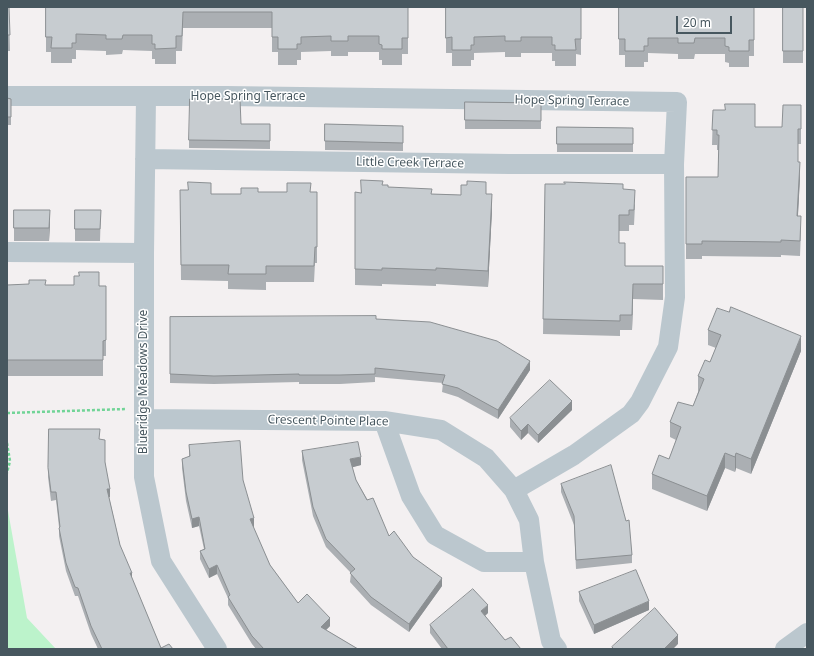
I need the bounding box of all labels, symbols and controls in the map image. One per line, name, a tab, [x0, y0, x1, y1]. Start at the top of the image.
scale bar	[678, 8, 734, 34]
text: 20 m	[683, 14, 711, 31]
street label: Hope Spring Terrace	[191, 90, 305, 104]
street label: Hope Spring Terrace	[514, 93, 630, 109]
street label: Little Creek Terrace	[356, 155, 464, 171]
street label: Blueridge Meadows Drive	[137, 310, 151, 454]
street label: Crescent Pointe Place	[267, 413, 389, 429]

